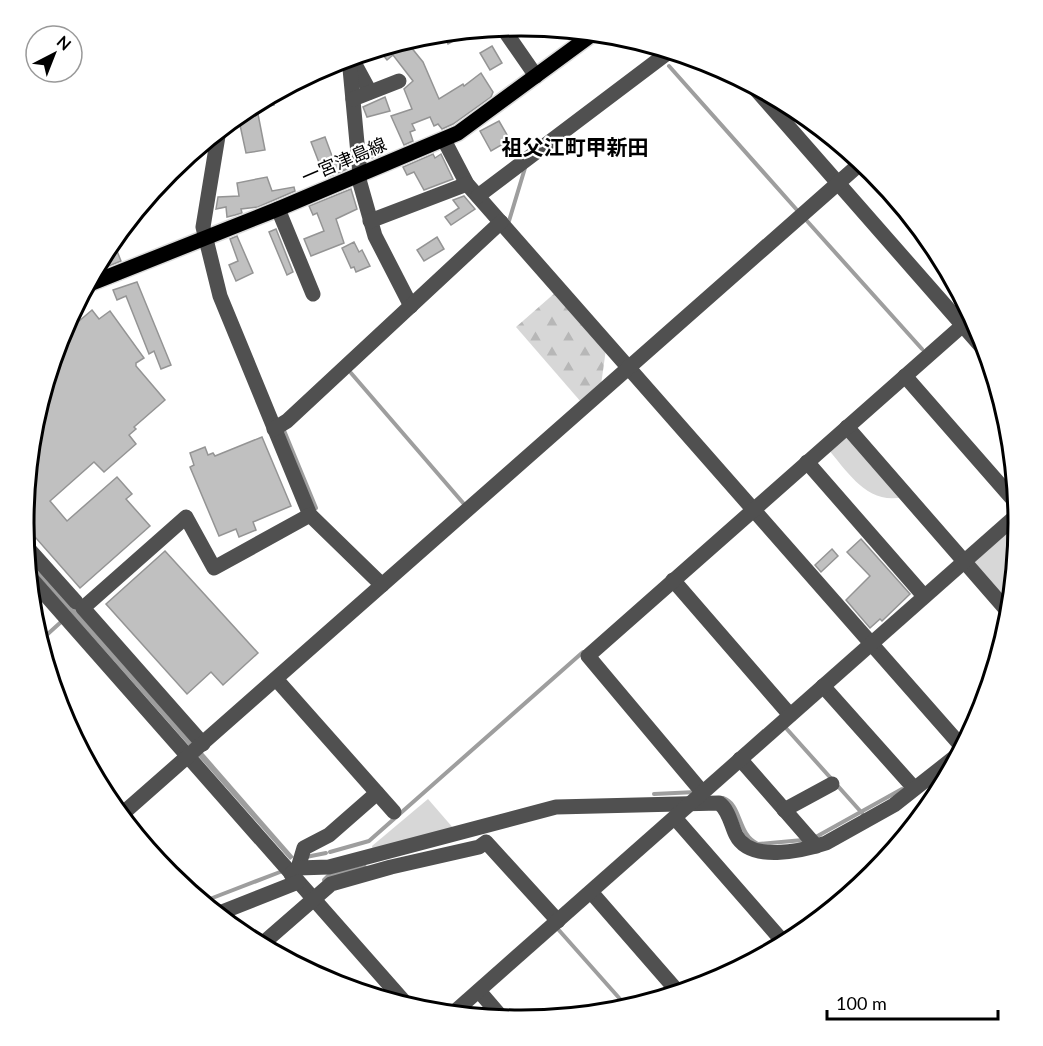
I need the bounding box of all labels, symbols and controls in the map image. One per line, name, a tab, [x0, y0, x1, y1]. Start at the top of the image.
north arrow	[24, 24, 84, 84]
text: N	[53, 31, 75, 54]
street label: 一宮津島線	[298, 132, 389, 188]
district label: 祖父江町甲新田	[502, 134, 649, 159]
scale bar	[827, 983, 998, 1021]
text: 100 m	[836, 992, 887, 1014]

